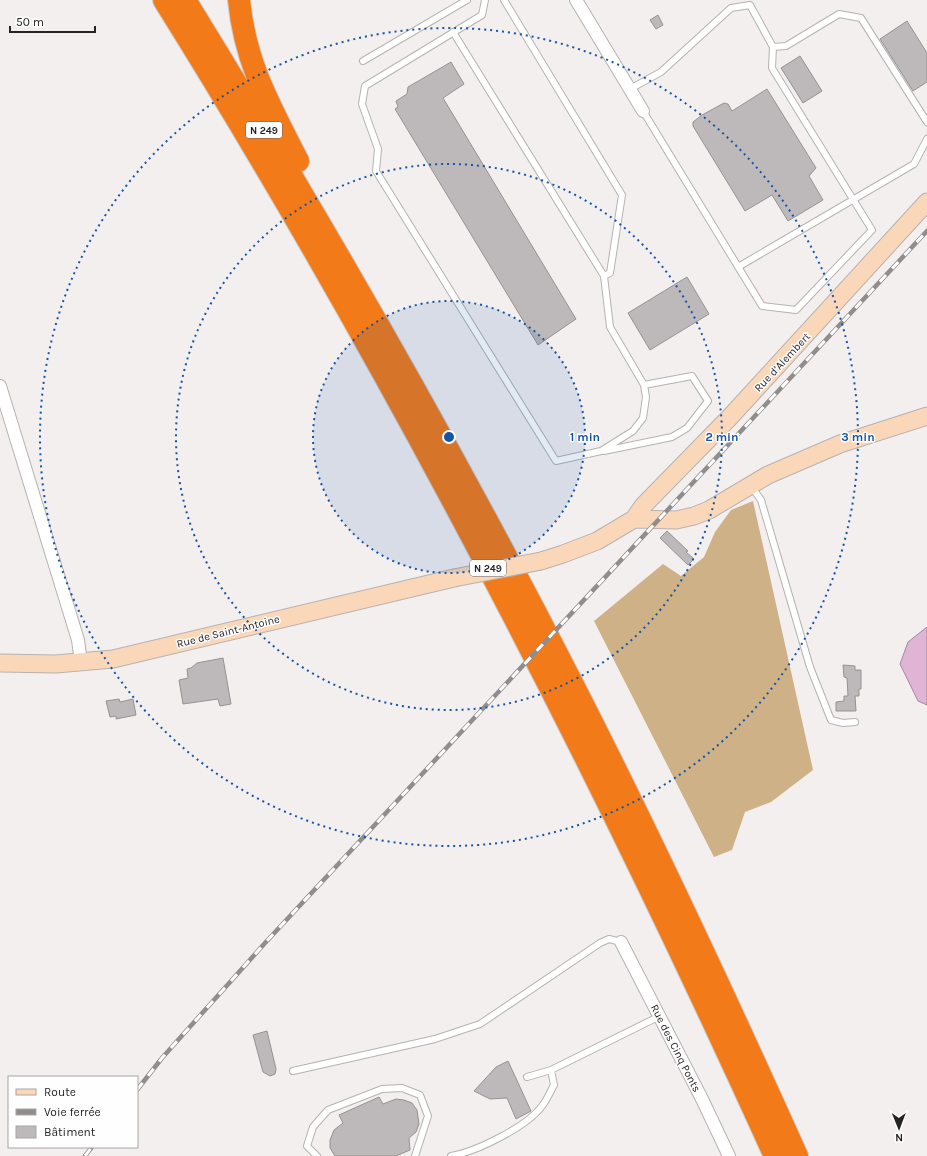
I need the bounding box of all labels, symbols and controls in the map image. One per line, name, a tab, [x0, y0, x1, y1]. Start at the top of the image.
scale bar	[10, 8, 95, 34]
text: 50 m	[16, 15, 44, 29]
road number: N 249	[246, 122, 282, 138]
street label: Rue d’Alembert	[752, 330, 813, 395]
centre of rings	[442, 430, 456, 444]
text: 1 min	[570, 430, 600, 444]
text: 2 min	[705, 430, 739, 444]
text: 3 min	[841, 430, 875, 444]
road number: N 249	[470, 560, 506, 576]
street label: Rue de Saint-Antoine	[175, 612, 281, 651]
street label: Rue des Cinq Ponts	[648, 1002, 703, 1094]
legend	[8, 1076, 138, 1148]
text: Route	[44, 1085, 76, 1099]
text: Voie ferrée	[44, 1105, 101, 1119]
north arrow	[879, 1108, 919, 1148]
text: Bâtiment	[44, 1125, 96, 1139]
text: N	[895, 1131, 903, 1144]

